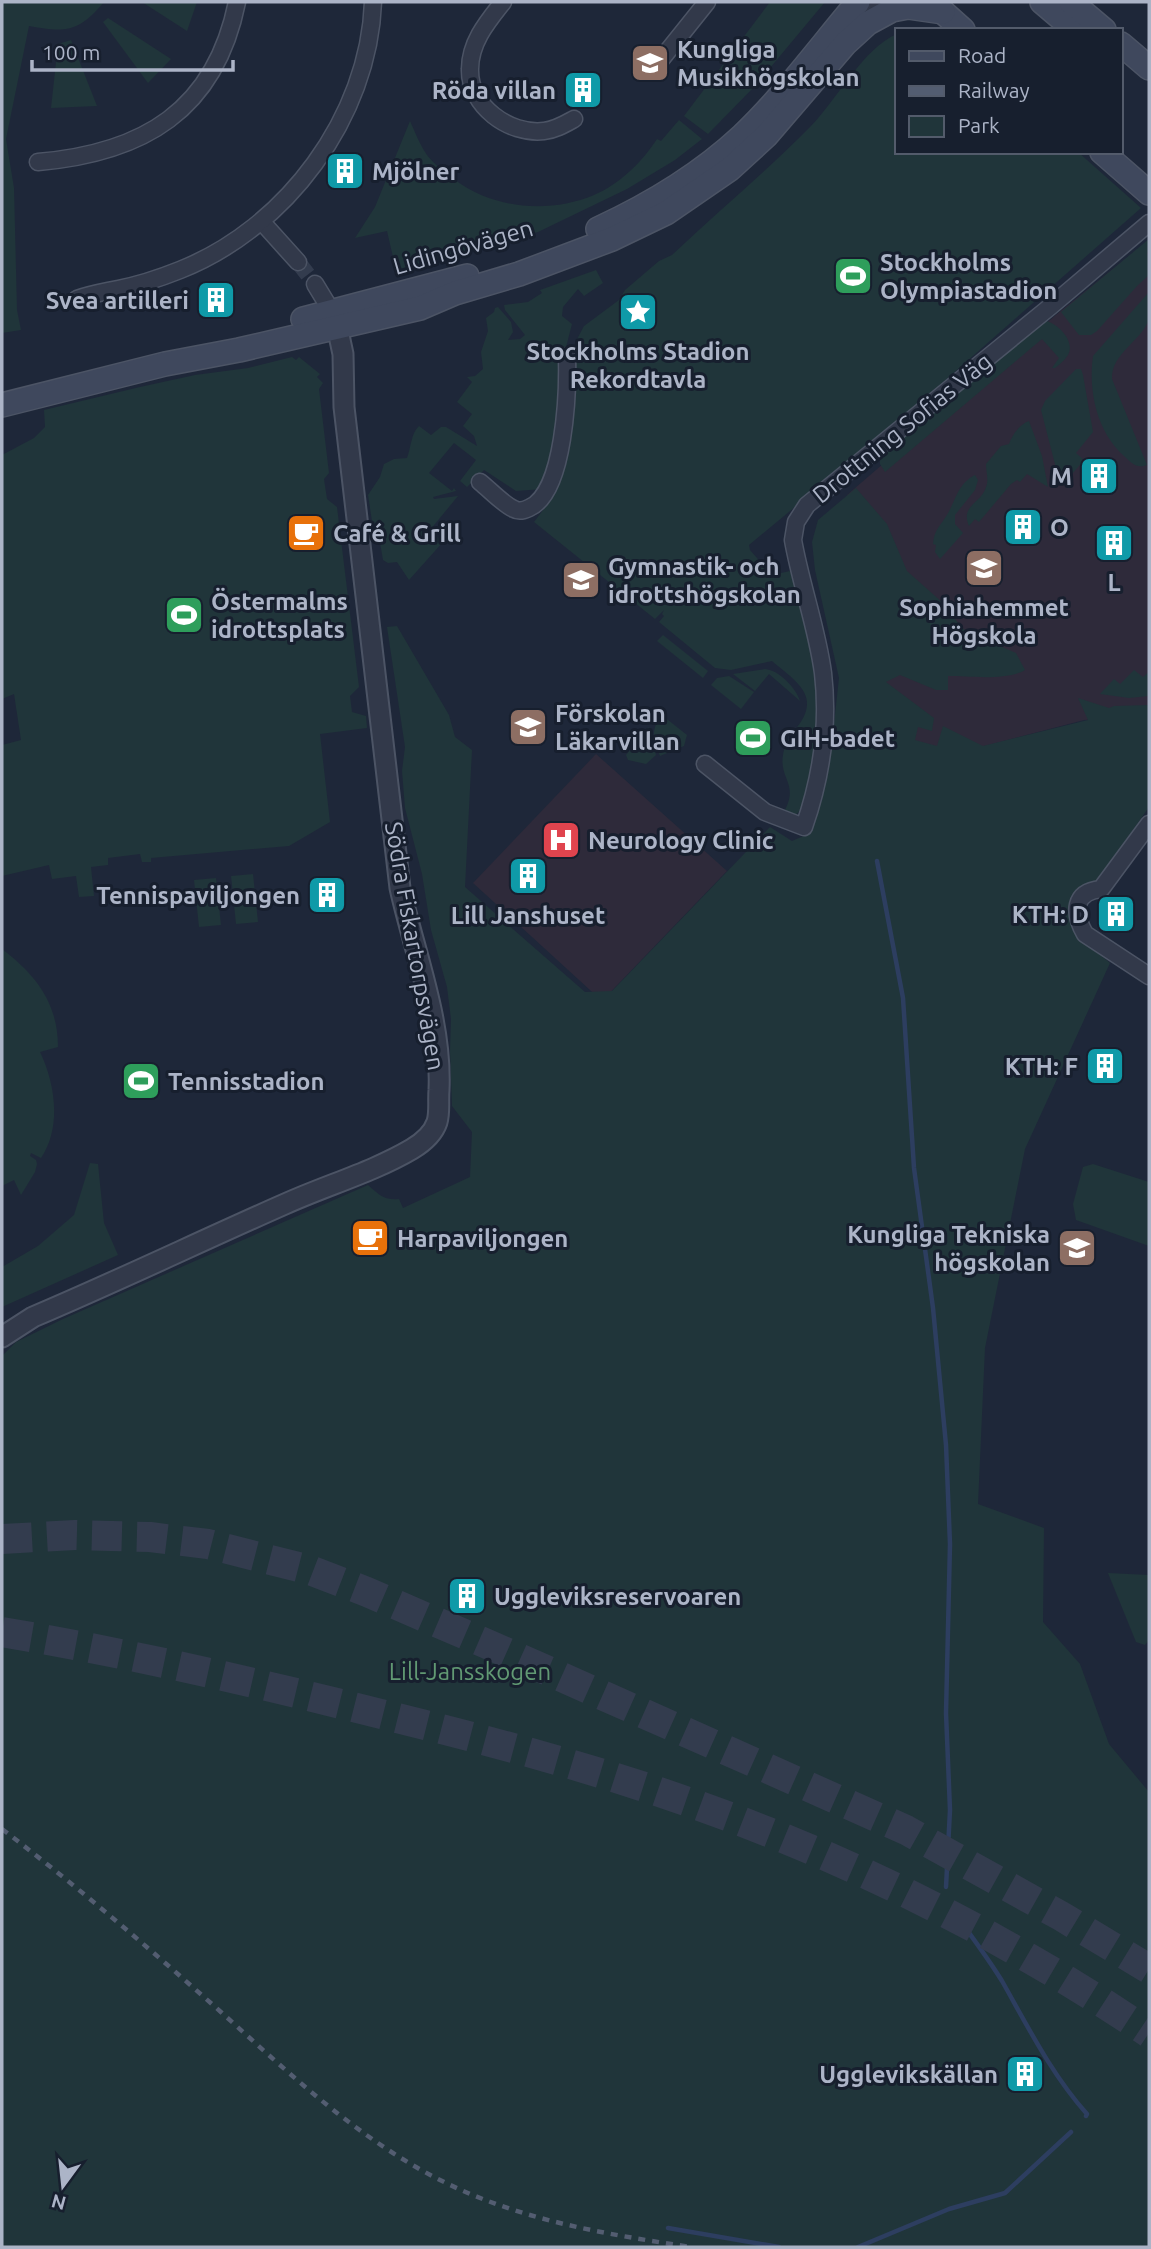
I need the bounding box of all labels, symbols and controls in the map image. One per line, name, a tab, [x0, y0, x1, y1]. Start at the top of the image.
scale bar	[32, 28, 233, 72]
legend	[895, 28, 1123, 154]
place label: Kungliga Musikhögskolan	[677, 36, 860, 91]
text: 100 m	[42, 40, 100, 64]
school or university icon: Kungliga Musikhögskolan	[629, 42, 671, 84]
text: Road	[958, 43, 1006, 67]
building icon: Röda villan	[562, 69, 604, 111]
place label: Röda villan	[432, 77, 556, 104]
text: Railway	[958, 78, 1030, 102]
text: Park	[958, 113, 1000, 137]
building icon: Mjölner	[324, 150, 366, 192]
place label: Mjölner	[372, 158, 460, 185]
street label: Lidingövägen	[390, 214, 536, 280]
place label: Stockholms Olympiastadion	[880, 249, 1057, 304]
sports icon: Stockholms Olympiastadion	[832, 255, 874, 297]
building icon: Svea artilleri	[195, 279, 237, 321]
place label: Svea artilleri	[46, 287, 189, 314]
place icon: Stockholms Stadion Rekordtavla	[617, 291, 659, 333]
place label: Stockholms Stadion Rekordtavla	[527, 338, 749, 393]
street label: Drottning Sofias Väg	[807, 348, 997, 508]
building icon: M	[1078, 455, 1120, 497]
place label: M	[1051, 463, 1072, 490]
building icon: O	[1002, 506, 1044, 548]
cafe icon: Café & Grill	[285, 512, 327, 554]
place label: O	[1050, 514, 1069, 541]
place label: Café & Grill	[333, 520, 461, 547]
building icon: L	[1093, 522, 1135, 564]
school or university icon: Sophiahemmet Högskola	[963, 547, 1005, 589]
place label: Gymnastik- och idrottshögskolan	[608, 553, 801, 608]
school or university icon: Gymnastik- och idrottshögskolan	[560, 559, 602, 601]
place label: L	[1107, 569, 1121, 596]
place label: Östermalms idrottsplats	[211, 587, 348, 643]
sports icon: Östermalms idrottsplats	[163, 594, 205, 636]
place label: Sophiahemmet Högskola	[899, 594, 1069, 649]
place label: Förskolan Läkarvillan	[555, 700, 680, 755]
school or university icon: Förskolan Läkarvillan	[507, 706, 549, 748]
sports icon: GIH-badet	[732, 717, 774, 759]
place label: GIH-badet	[780, 725, 895, 752]
hospital icon: Neurology Clinic	[540, 819, 582, 861]
street label: Södra Fiskartorpsvägen	[380, 820, 450, 1072]
place label: Neurology Clinic	[588, 827, 774, 854]
building icon: Lill Janshuset	[507, 855, 549, 897]
building icon: Tennispaviljongen	[306, 874, 348, 916]
place label: Tennispaviljongen	[96, 882, 300, 909]
building icon: KTH: D	[1095, 893, 1137, 935]
place label: KTH: D	[1012, 901, 1089, 928]
place label: Lill Janshuset	[451, 902, 605, 929]
building icon: KTH: F	[1084, 1045, 1126, 1087]
place label: KTH: F	[1005, 1053, 1078, 1080]
sports icon: Tennisstadion	[120, 1060, 162, 1102]
place label: Tennisstadion	[168, 1068, 325, 1095]
cafe icon: Harpaviljongen	[349, 1217, 391, 1259]
place label: Kungliga Tekniska högskolan	[847, 1221, 1050, 1276]
place label: Harpaviljongen	[397, 1225, 568, 1252]
school or university icon: Kungliga Tekniska högskolan	[1056, 1227, 1098, 1269]
building icon: Uggleviksreservoaren	[446, 1575, 488, 1617]
place label: Uggleviksreservoaren	[494, 1583, 741, 1610]
park label: Lill-Jansskogen	[389, 1658, 551, 1685]
building icon: Ugglevikskällan	[1004, 2053, 1046, 2095]
place label: Ugglevikskällan	[819, 2061, 998, 2088]
north arrow	[28, 2151, 98, 2221]
text: N	[49, 2190, 68, 2215]

